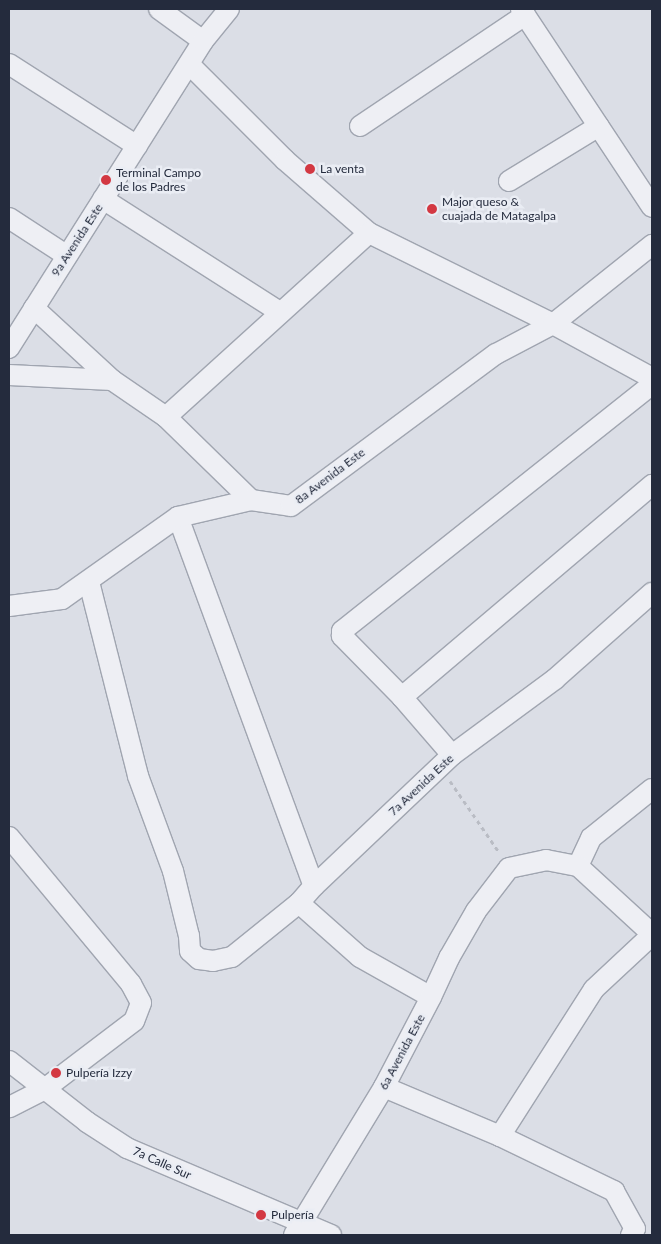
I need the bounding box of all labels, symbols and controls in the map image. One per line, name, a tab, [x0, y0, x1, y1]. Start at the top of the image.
place label: La venta	[320, 162, 364, 176]
marker: La venta	[304, 163, 316, 175]
place label: Terminal Campo de los Padres	[116, 166, 201, 194]
marker: Terminal Campo de los Padres	[100, 174, 112, 186]
place label: Major queso & cuajada de Matagalpa	[442, 195, 556, 223]
street label: 9a Avenida Este	[48, 201, 106, 279]
marker: Major queso & cuajada de Matagalpa	[426, 203, 438, 215]
street label: 8a Avenida Este	[292, 445, 368, 507]
street label: 7a Avenida Este	[385, 751, 457, 819]
street label: 6a Avenida Este	[376, 1012, 428, 1092]
place label: Pulpería Izzy	[66, 1066, 132, 1080]
marker: Pulpería Izzy	[50, 1067, 62, 1079]
street label: 7a Calle Sur	[131, 1144, 193, 1182]
place label: Pulpería	[271, 1208, 314, 1222]
marker: Pulpería	[255, 1209, 267, 1221]

